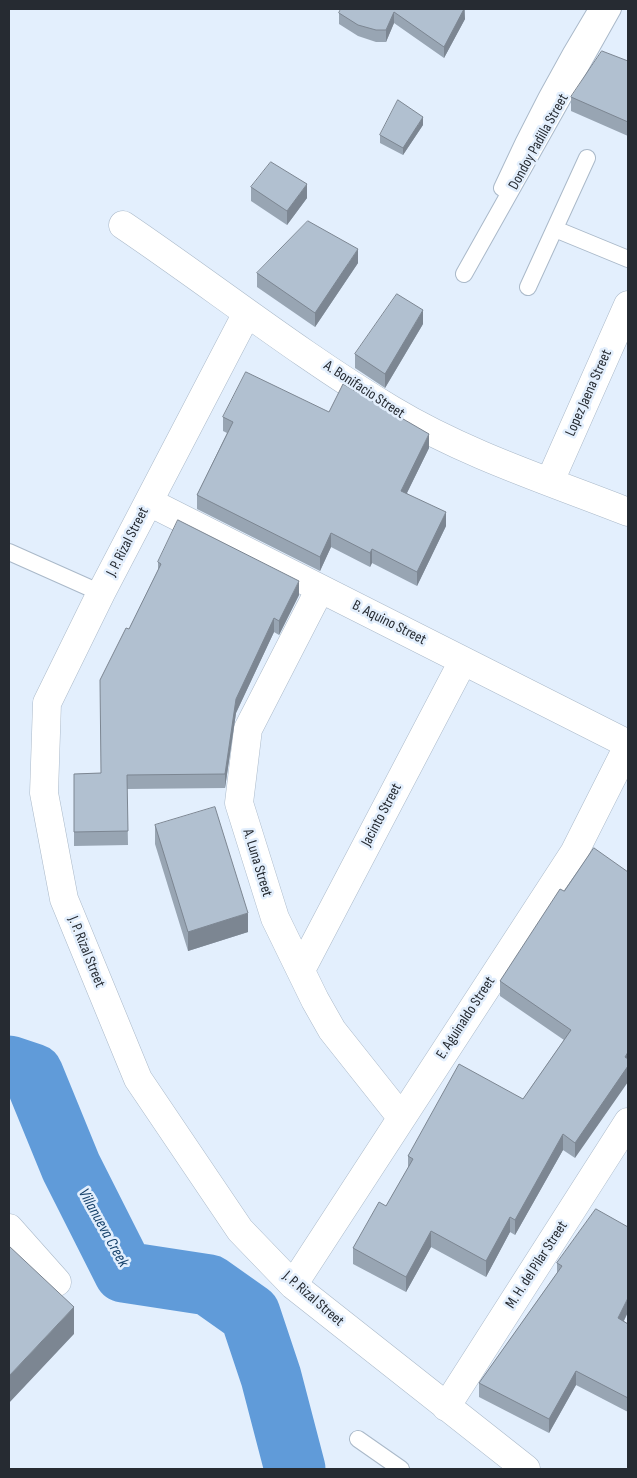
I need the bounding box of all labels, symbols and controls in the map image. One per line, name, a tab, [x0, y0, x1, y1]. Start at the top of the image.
street label: Dondoy Padilla Street	[505, 91, 573, 193]
street label: Lopez Jaena Street	[562, 347, 616, 439]
street label: A. Bonifacio Street	[320, 357, 408, 423]
street label: J. P. Rizal Street	[103, 504, 153, 580]
street label: B. Aquino Street	[349, 597, 429, 649]
street label: Jacinto Street	[358, 780, 406, 850]
street label: A. Luna Street	[238, 827, 276, 899]
street label: J. P. Rizal Street	[64, 914, 108, 990]
street label: E. Aguinaldo Street	[433, 973, 499, 1063]
water label: Villanueva Creek	[74, 1185, 132, 1271]
street label: M. H. del Pilar Street	[502, 1218, 572, 1312]
street label: J. P. Rizal Street	[279, 1268, 347, 1330]

